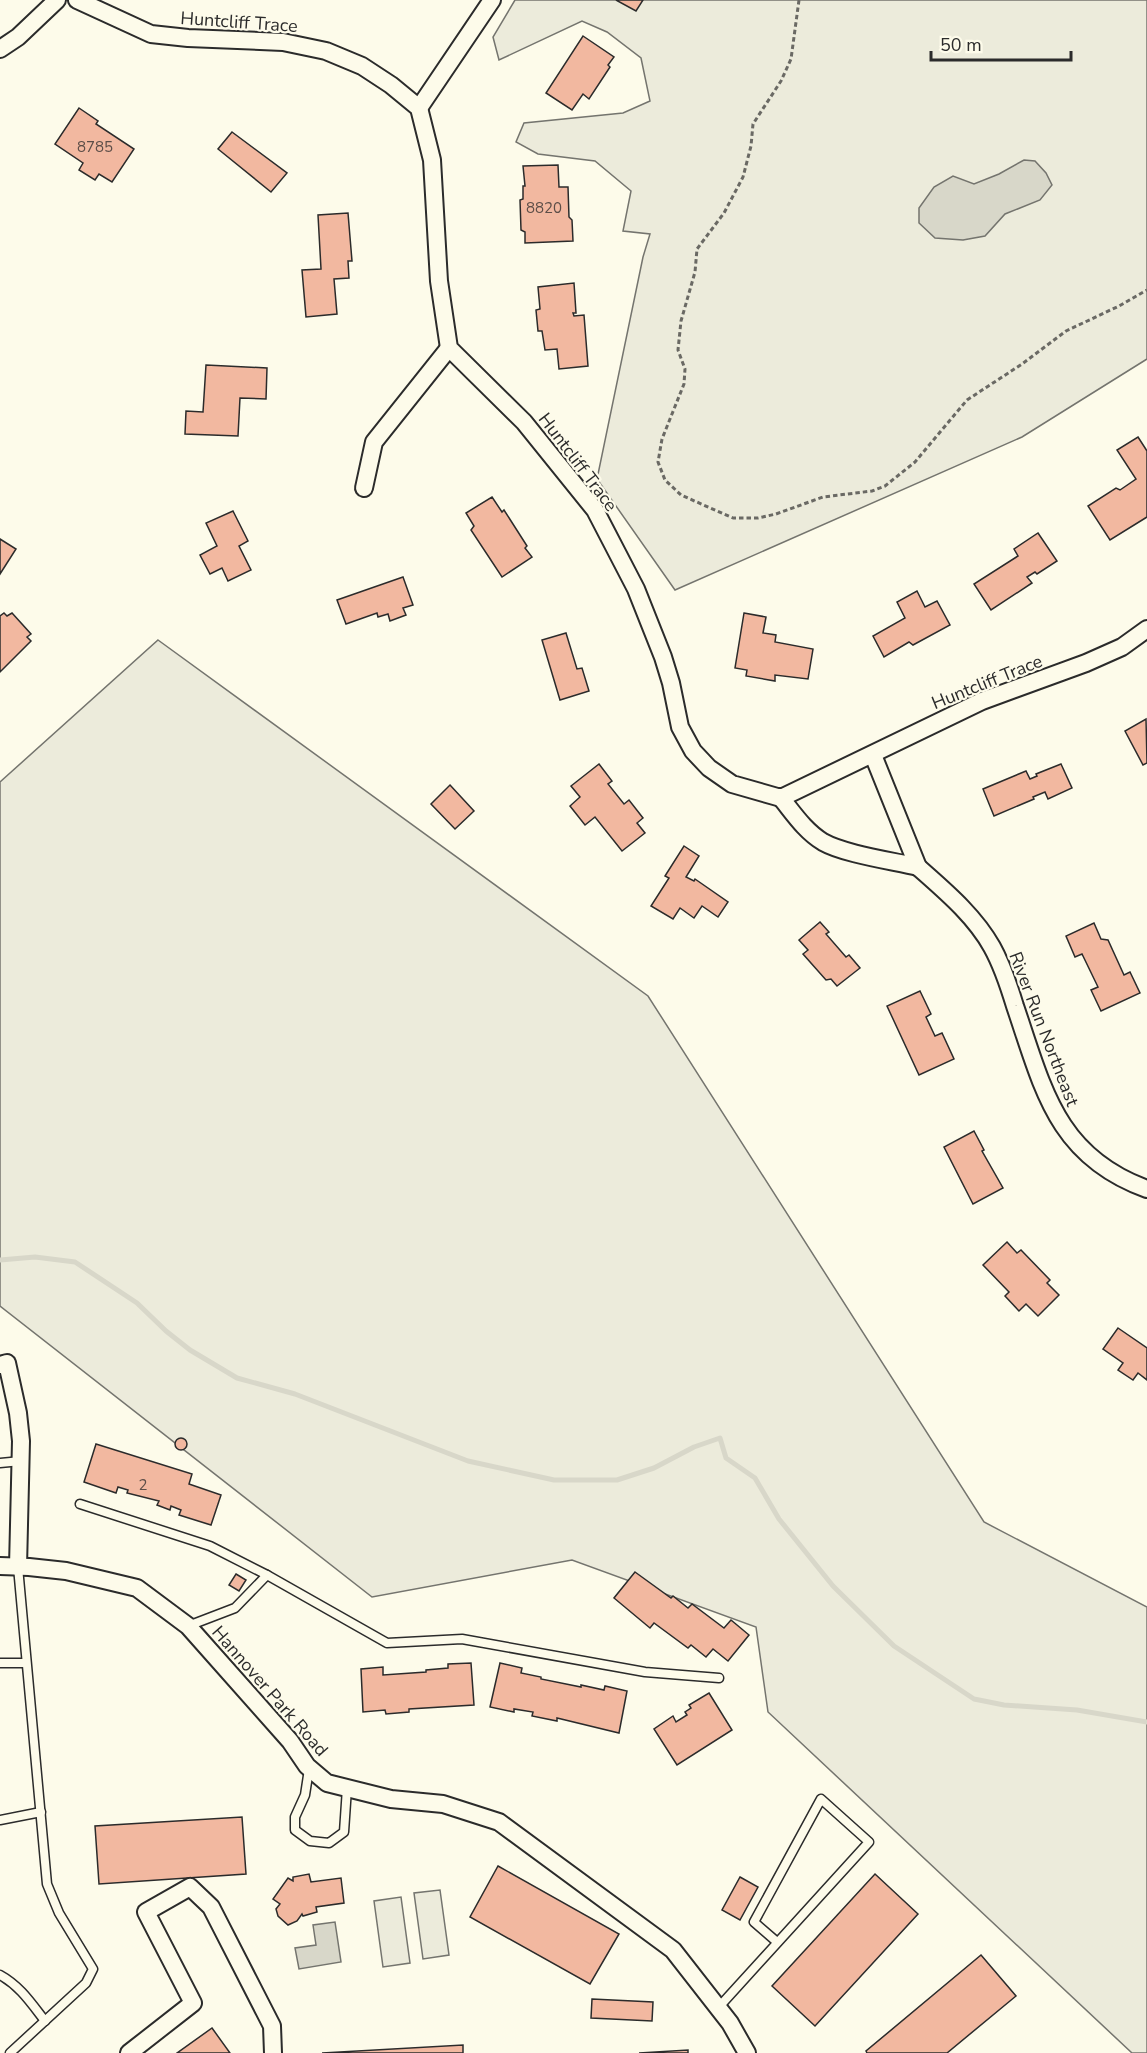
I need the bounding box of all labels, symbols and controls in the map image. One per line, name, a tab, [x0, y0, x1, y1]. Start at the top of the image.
street label: Huntcliff Trace	[180, 6, 298, 38]
scale bar	[931, 24, 1070, 62]
text: 50 m	[940, 33, 982, 57]
house number: 8785	[77, 137, 113, 157]
house number: 8820	[526, 198, 562, 218]
street label: Huntcliff Trace	[533, 408, 623, 516]
street label: Huntcliff Trace	[928, 649, 1046, 715]
street label: River Run Northeast	[1003, 948, 1085, 1110]
house number: 2	[138, 1475, 148, 1495]
street label: Hannover Park Road	[207, 1621, 333, 1761]

